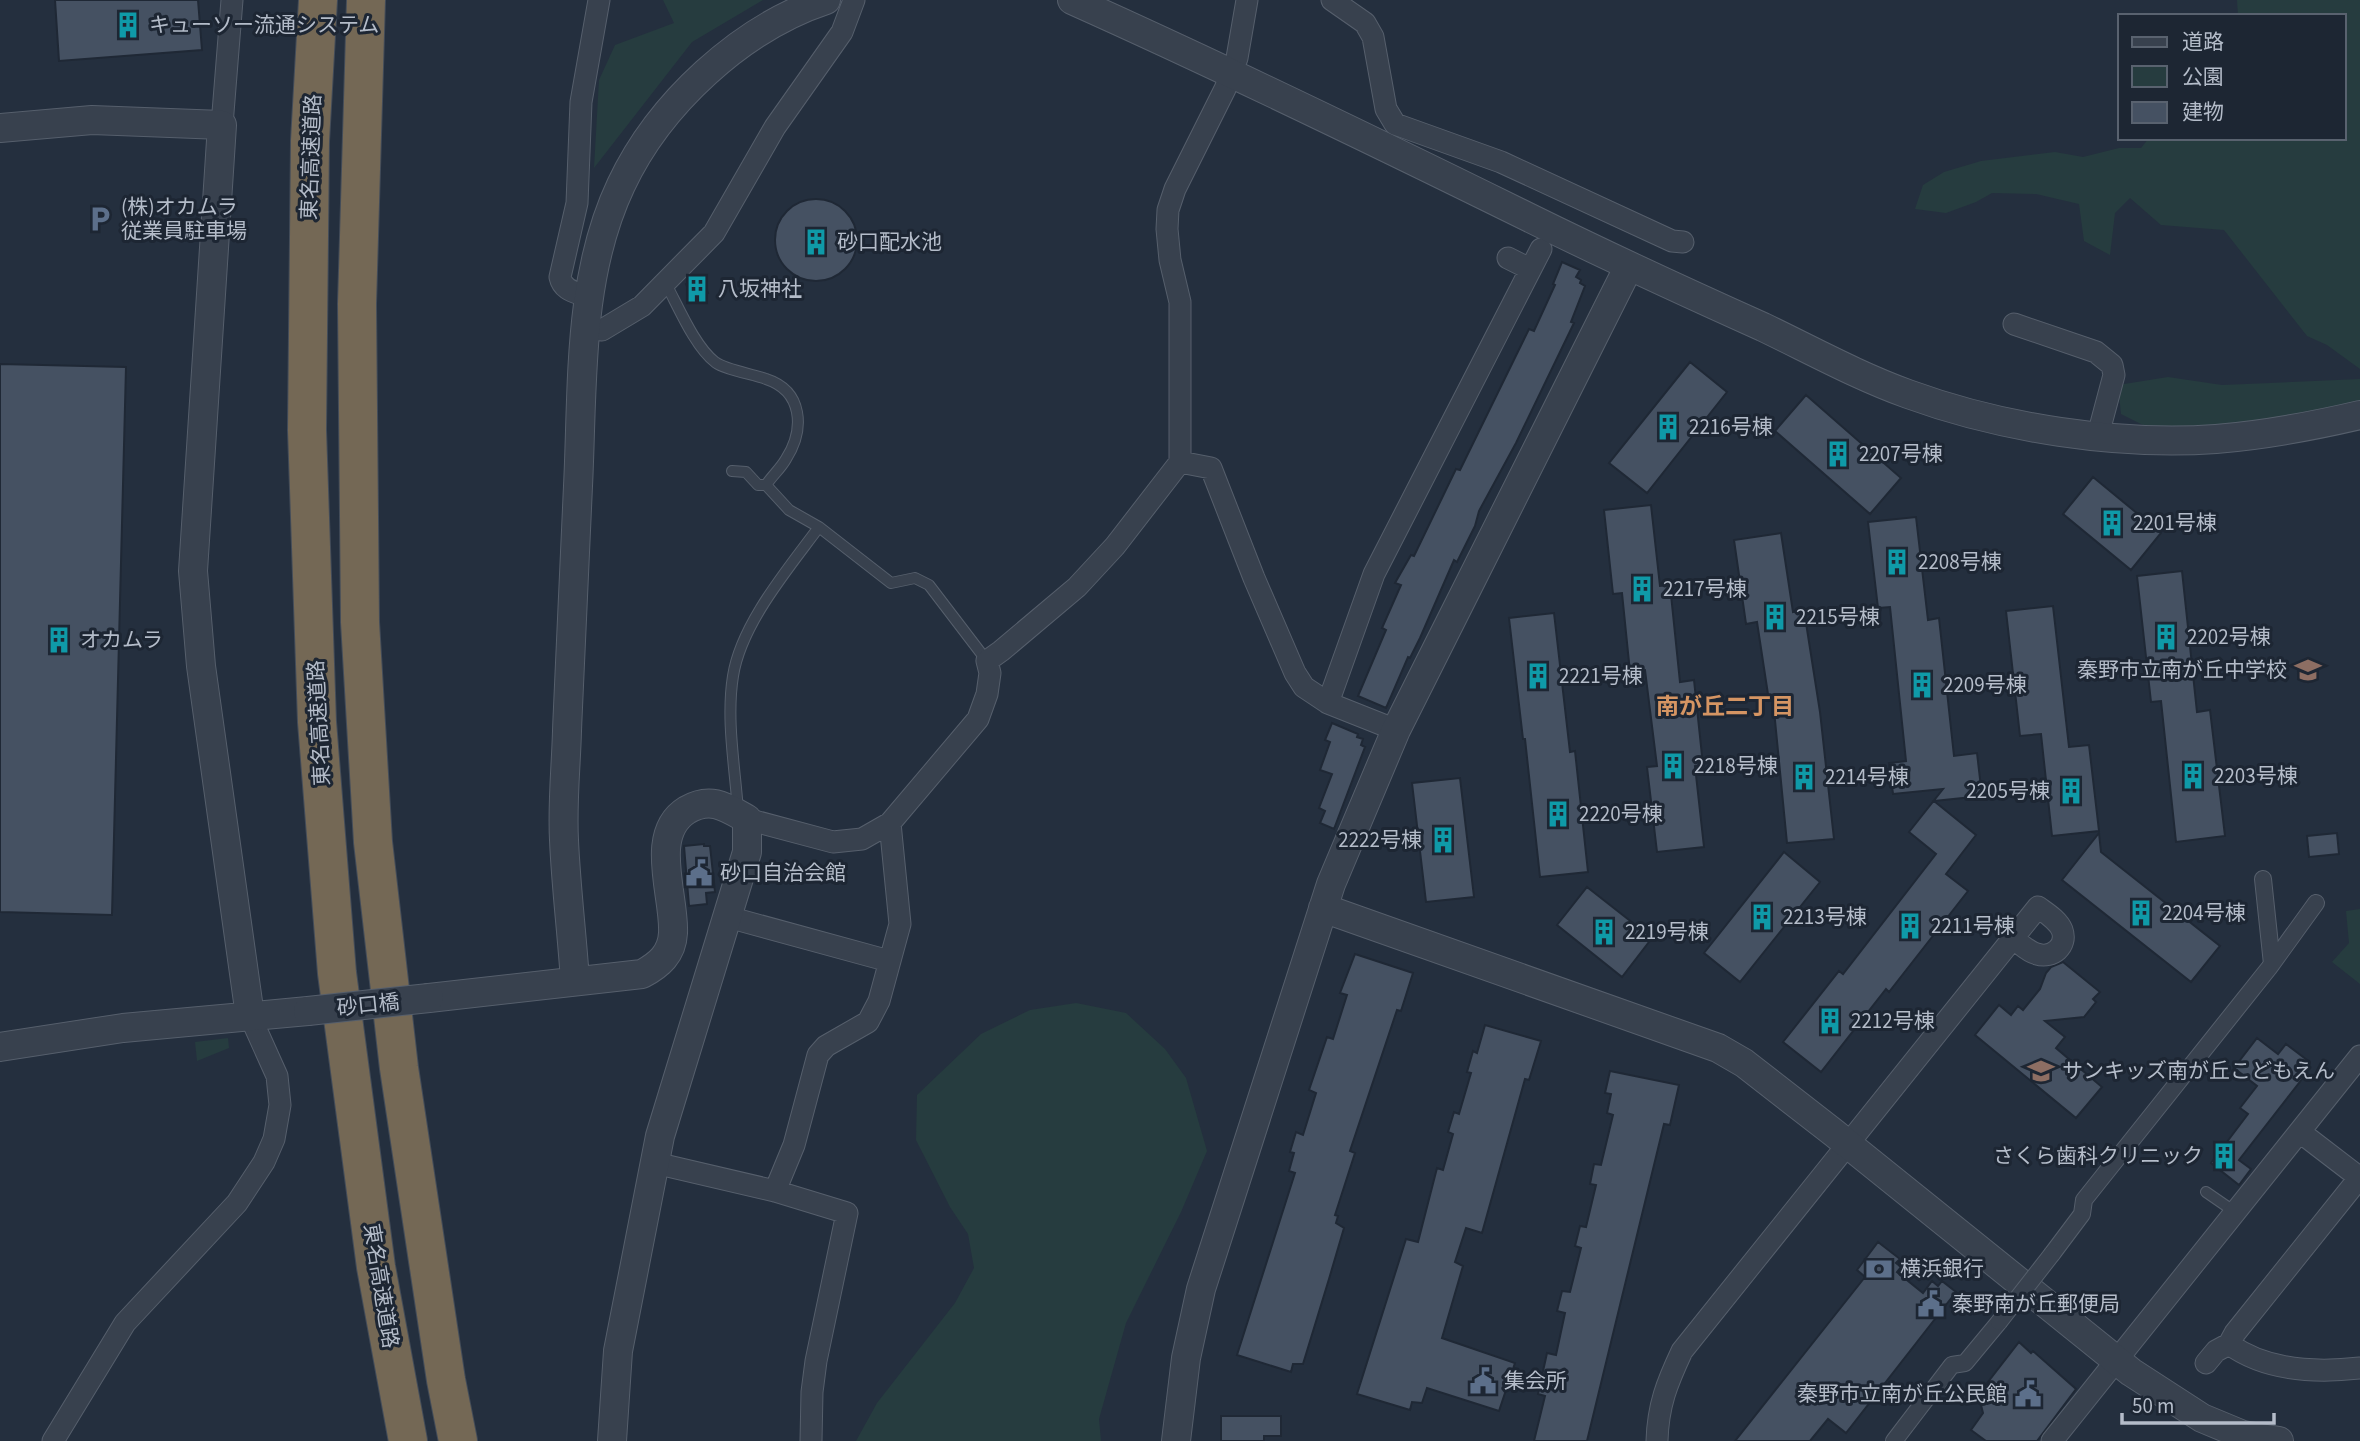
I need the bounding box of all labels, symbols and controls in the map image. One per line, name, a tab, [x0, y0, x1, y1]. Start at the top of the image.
building icon: キューソー流通システム	[113, 10, 143, 40]
place label: キューソー流通システム	[149, 10, 379, 40]
legend	[2118, 14, 2346, 140]
text: 道路	[2182, 27, 2224, 57]
text: 公園	[2182, 62, 2224, 92]
street label: 東名高速道路	[294, 94, 328, 220]
text: 建物	[2182, 97, 2224, 127]
place label: (株)オカムラ 従業員駐車場	[121, 192, 247, 246]
parking icon: (株)オカムラ 従業員駐車場	[85, 204, 115, 234]
building icon: 砂口配水池	[801, 227, 831, 257]
place label: 砂口配水池	[837, 227, 942, 257]
building icon: 八坂神社	[682, 274, 712, 304]
place label: 八坂神社	[718, 274, 802, 304]
building icon: 2216号棟	[1653, 412, 1683, 442]
place label: 2216号棟	[1689, 412, 1773, 442]
building icon: 2207号棟	[1823, 439, 1853, 469]
place label: 2207号棟	[1859, 439, 1943, 469]
building icon: 2201号棟	[2097, 508, 2127, 538]
place label: 2201号棟	[2133, 508, 2217, 538]
building icon: 2208号棟	[1882, 547, 1912, 577]
place label: 2208号棟	[1918, 547, 2002, 577]
building icon: 2217号棟	[1627, 574, 1657, 604]
place label: 2217号棟	[1663, 574, 1747, 604]
building icon: 2215号棟	[1760, 602, 1790, 632]
place label: 2215号棟	[1796, 602, 1880, 632]
building icon: 2202号棟	[2151, 622, 2181, 652]
place label: 2202号棟	[2187, 622, 2271, 652]
building icon: オカムラ	[44, 625, 74, 655]
place label: オカムラ	[80, 625, 163, 655]
place label: 秦野市立南が丘中学校	[2077, 655, 2287, 685]
school or university icon: 秦野市立南が丘中学校	[2293, 655, 2323, 685]
street label: 東名高速道路	[301, 659, 337, 787]
building icon: 2221号棟	[1523, 661, 1553, 691]
place label: 2221号棟	[1559, 661, 1643, 691]
building icon: 2209号棟	[1907, 670, 1937, 700]
place label: 2209号棟	[1943, 670, 2027, 700]
district label: 南が丘二丁目	[1656, 690, 1794, 723]
building icon: 2218号棟	[1658, 751, 1688, 781]
place label: 2218号棟	[1694, 751, 1778, 781]
building icon: 2203号棟	[2178, 761, 2208, 791]
place label: 2203号棟	[2214, 761, 2298, 791]
building icon: 2214号棟	[1789, 762, 1819, 792]
place label: 2214号棟	[1825, 762, 1909, 792]
place label: 2205号棟	[1966, 776, 2050, 806]
building icon: 2205号棟	[2056, 776, 2086, 806]
building icon: 2220号棟	[1543, 799, 1573, 829]
place label: 2220号棟	[1579, 799, 1663, 829]
place label: 2222号棟	[1338, 825, 1422, 855]
building icon: 2222号棟	[1428, 825, 1458, 855]
public building icon: 砂口自治会館	[684, 858, 714, 888]
place label: 砂口自治会館	[720, 858, 846, 888]
building icon: 2204号棟	[2126, 898, 2156, 928]
place label: 2204号棟	[2162, 898, 2246, 928]
building icon: 2213号棟	[1747, 902, 1777, 932]
place label: 2213号棟	[1783, 902, 1867, 932]
building icon: 2211号棟	[1895, 911, 1925, 941]
place label: 2211号棟	[1931, 911, 2015, 941]
building icon: 2219号棟	[1589, 917, 1619, 947]
place label: 2219号棟	[1625, 917, 1709, 947]
street label: 砂口橋	[335, 987, 401, 1023]
building icon: 2212号棟	[1815, 1006, 1845, 1036]
place label: 2212号棟	[1851, 1006, 1935, 1036]
school or university icon: サンキッズ南が丘こどもえん	[2026, 1056, 2056, 1086]
place label: サンキッズ南が丘こどもえん	[2062, 1056, 2335, 1086]
place label: さくら歯科クリニック	[1993, 1141, 2203, 1171]
building icon: さくら歯科クリニック	[2209, 1141, 2239, 1171]
street label: 東名高速道路	[356, 1221, 406, 1351]
bank icon: 横浜銀行	[1864, 1254, 1894, 1284]
place label: 横浜銀行	[1900, 1254, 1984, 1284]
public building icon: 秦野南が丘郵便局	[1916, 1289, 1946, 1319]
place label: 秦野南が丘郵便局	[1952, 1289, 2120, 1319]
public building icon: 集会所	[1468, 1366, 1498, 1396]
place label: 集会所	[1504, 1366, 1567, 1396]
place label: 秦野市立南が丘公民館	[1797, 1379, 2007, 1409]
public building icon: 秦野市立南が丘公民館	[2013, 1379, 2043, 1409]
scale bar	[2122, 1382, 2274, 1426]
text: 50 m	[2132, 1391, 2174, 1421]

